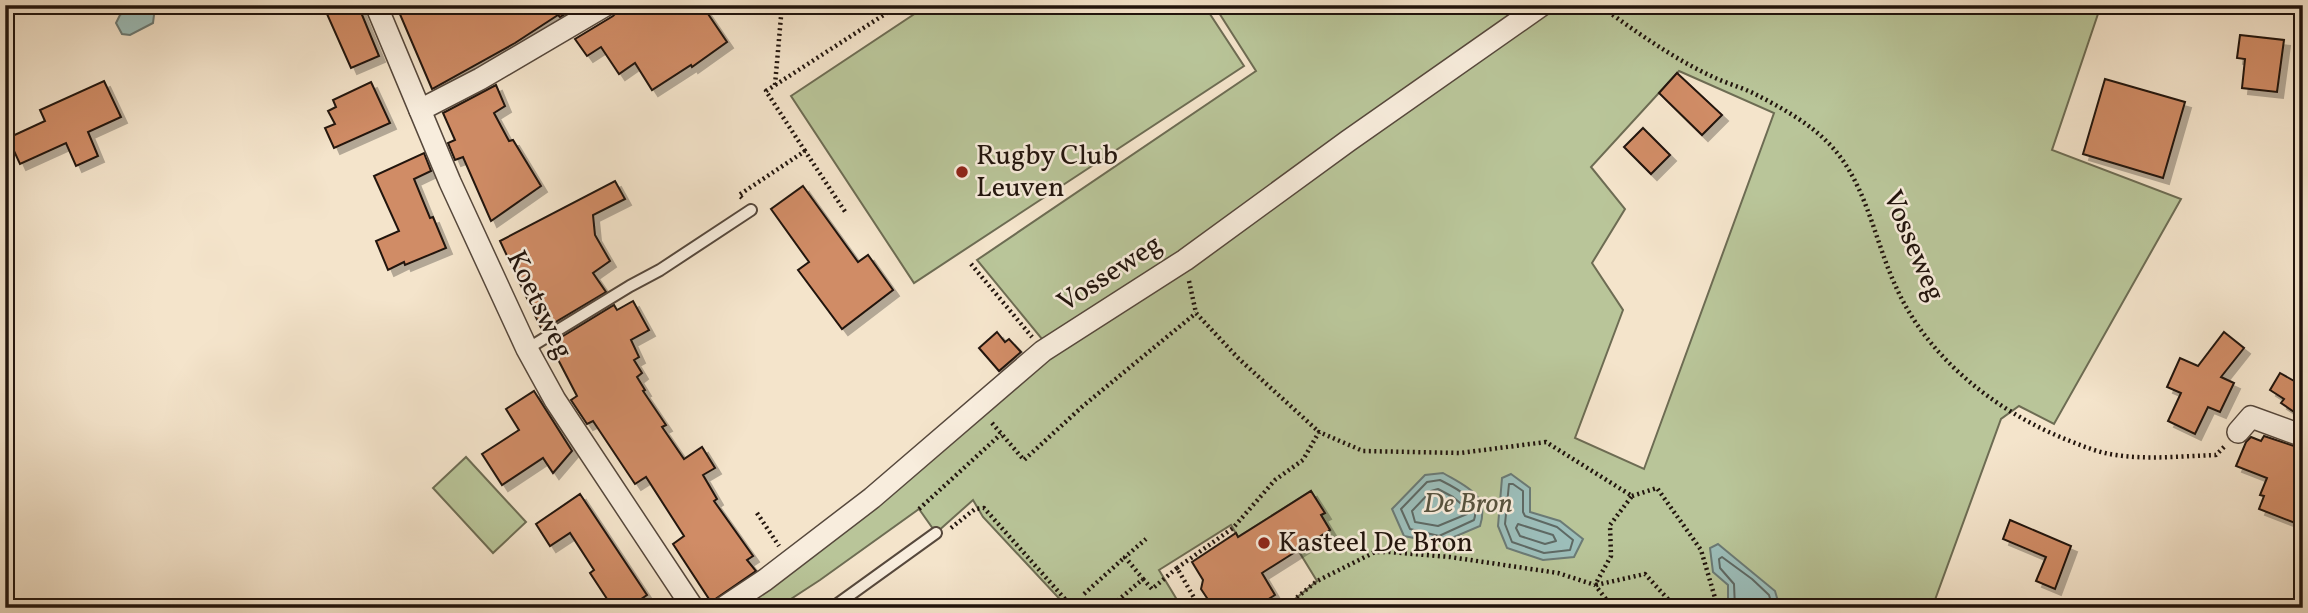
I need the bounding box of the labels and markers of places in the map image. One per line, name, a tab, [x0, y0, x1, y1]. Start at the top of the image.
place label: Rugby Club Leuven	[976, 137, 1118, 208]
marker: Rugby Club Leuven	[954, 164, 970, 180]
place label: Kasteel De Bron	[1278, 524, 1473, 563]
marker: Kasteel De Bron	[1256, 535, 1272, 551]

